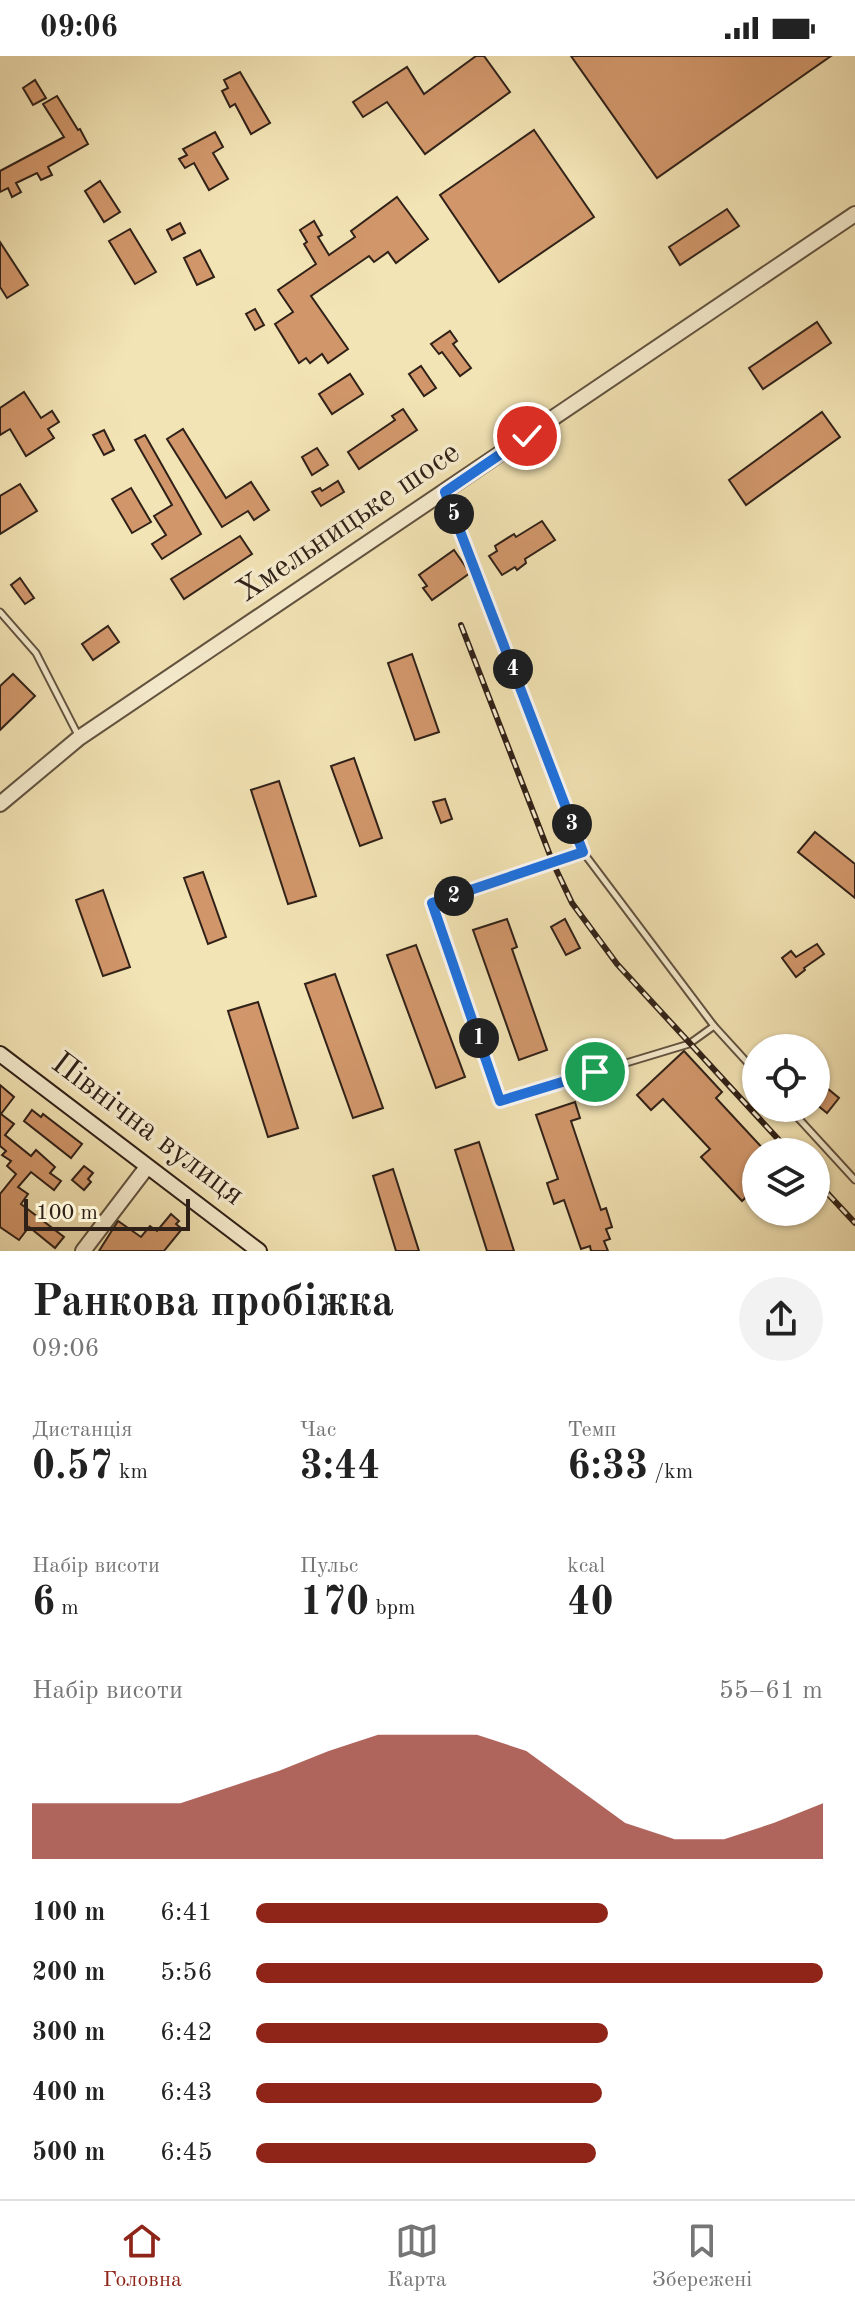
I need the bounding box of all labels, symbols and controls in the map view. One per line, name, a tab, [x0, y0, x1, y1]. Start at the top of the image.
text: 09:06	[40, 13, 118, 43]
pin	[493, 402, 561, 470]
icon: check	[505, 414, 549, 458]
street label: Хмельницьке шосе	[232, 437, 466, 609]
pin: 5	[434, 494, 474, 534]
text: 5	[448, 503, 460, 525]
pin: 4	[493, 649, 533, 689]
text: 4	[507, 658, 519, 680]
pin: 3	[552, 804, 592, 844]
text: 3	[566, 813, 578, 835]
pin: 2	[434, 876, 474, 916]
text: 2	[448, 885, 460, 907]
pin: 1	[459, 1018, 499, 1058]
text: 1	[473, 1027, 485, 1049]
map controls	[742, 1034, 830, 1226]
button: locate	[742, 1034, 830, 1122]
pin	[561, 1038, 629, 1106]
street label: Північна вулиця	[45, 1047, 249, 1213]
icon: arrive	[573, 1050, 617, 1094]
button: layers	[742, 1138, 830, 1226]
scale bar	[24, 1195, 190, 1231]
text: 100 m	[36, 1202, 98, 1224]
button: share	[739, 1277, 823, 1361]
text: Ранкова пробіжка	[32, 1281, 394, 1325]
text: 09:06	[32, 1336, 100, 1362]
text: Дистанція	[32, 1419, 132, 1441]
text: Час	[300, 1419, 336, 1441]
text: Темп	[567, 1419, 616, 1441]
text: 0.57	[32, 1448, 113, 1488]
text: 3:44	[300, 1448, 380, 1488]
text: 6:33	[567, 1448, 648, 1488]
text: km	[113, 1461, 148, 1483]
text: /km	[648, 1461, 693, 1483]
text: Набір висоти	[32, 1555, 160, 1577]
text: Пульс	[300, 1555, 358, 1577]
text: kcal	[567, 1555, 605, 1577]
text: 6	[32, 1584, 55, 1624]
text: 170	[300, 1584, 369, 1624]
text: 40	[567, 1584, 614, 1624]
text: m	[55, 1597, 79, 1619]
text: bpm	[369, 1597, 416, 1619]
text: Набір висоти	[32, 1678, 183, 1704]
text: 55–61 m	[719, 1678, 823, 1704]
text: 100 m	[32, 1900, 105, 1926]
text: 6:41	[160, 1900, 213, 1926]
text: 200 m	[32, 1960, 105, 1986]
text: 5:56	[160, 1960, 213, 1986]
text: 300 m	[32, 2020, 105, 2046]
text: 6:42	[160, 2020, 213, 2046]
text: 400 m	[32, 2080, 105, 2106]
text: 6:43	[160, 2080, 213, 2106]
text: 500 m	[32, 2140, 105, 2166]
text: 6:45	[160, 2140, 213, 2166]
tab: Головна	[103, 2219, 182, 2294]
tab: Карта	[387, 2219, 447, 2294]
tab: Збережені	[652, 2219, 752, 2294]

